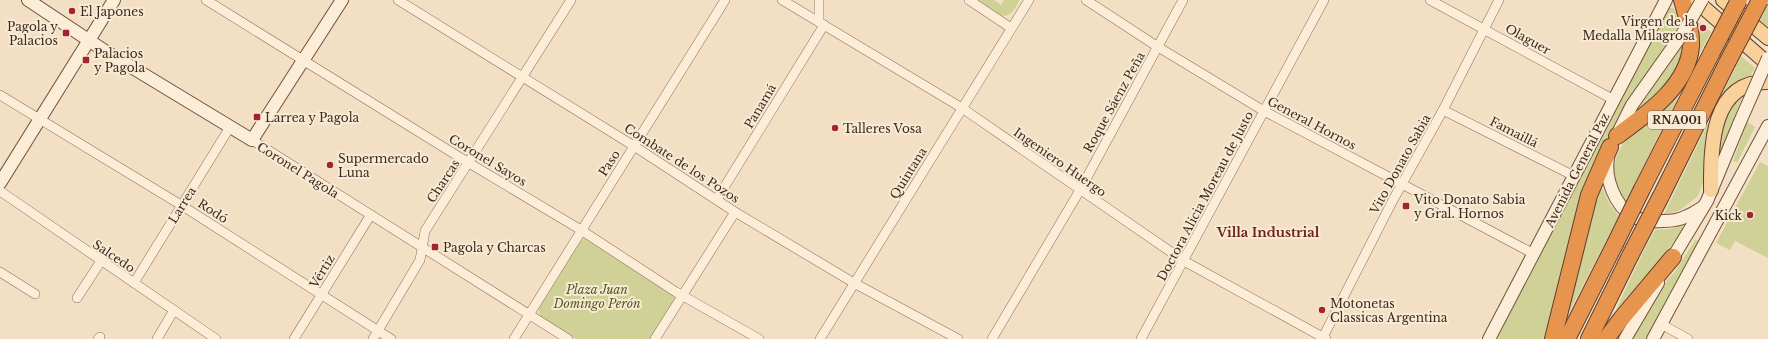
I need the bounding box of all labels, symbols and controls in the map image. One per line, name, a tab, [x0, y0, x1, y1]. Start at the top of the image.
place label: El Japones	[80, 4, 144, 19]
marker: El Japones	[67, 6, 77, 16]
place label: Virgen de la Medalla Milagrosa	[1582, 14, 1695, 43]
place label: Pagola y Palacios	[7, 19, 58, 48]
street label: Olaguer	[1503, 20, 1554, 58]
marker: Virgen de la Medalla Milagrosa	[1698, 23, 1708, 33]
marker: Pagola y Palacios	[61, 28, 71, 38]
place label: Palacios y Pagola	[94, 46, 145, 75]
street label: Roque Sáenz Peña	[1080, 49, 1148, 155]
marker: Palacios y Pagola	[81, 55, 91, 65]
street label: Panamá	[741, 81, 779, 131]
street label: General Hornos	[1265, 93, 1359, 153]
street label: Doctora Alicia Moreau de Justo	[1154, 108, 1256, 283]
place label: Larrea y Pagola	[265, 110, 360, 125]
street label: Avenida General Paz	[1541, 110, 1613, 231]
street label: Vito Donato Sabia	[1366, 111, 1434, 217]
road number: RNA001	[1648, 111, 1706, 129]
marker: Larrea y Pagola	[252, 112, 262, 122]
street label: Famaillá	[1487, 113, 1541, 151]
street label: Combate de los Pozos	[622, 120, 742, 206]
place label: Talleres Vosa	[843, 121, 922, 136]
marker: Talleres Vosa	[830, 123, 840, 133]
street label: Ingeniero Huergo	[1011, 124, 1109, 200]
street label: Coronel Sayos	[446, 131, 530, 189]
street label: Coronel Pagola	[254, 139, 342, 201]
street label: Quintana	[886, 144, 930, 202]
street label: Paso	[595, 147, 623, 179]
place label: Supermercado Luna	[338, 151, 429, 180]
street label: Charcas	[423, 157, 463, 205]
marker: Supermercado Luna	[325, 160, 335, 170]
street label: Larrea	[165, 184, 199, 226]
place label: Vito Donato Sabia y Gral. Hornos	[1413, 192, 1526, 221]
street label: Rodó	[195, 196, 231, 226]
marker: Vito Donato Sabia y Gral. Hornos	[1401, 201, 1411, 211]
place label: Kick	[1715, 208, 1743, 223]
marker: Kick	[1745, 210, 1755, 220]
district label: Villa Industrial	[1216, 224, 1320, 241]
street label: Salcedo	[90, 236, 138, 276]
place label: Pagola y Charcas	[443, 240, 546, 255]
marker: Pagola y Charcas	[430, 242, 440, 252]
street label: Vértiz	[306, 251, 338, 291]
park label: Plaza Juan Domingo Perón	[553, 282, 641, 311]
place label: Motonetas Classicas Argentina	[1330, 296, 1448, 325]
marker: Motonetas Classicas Argentina	[1317, 305, 1327, 315]

